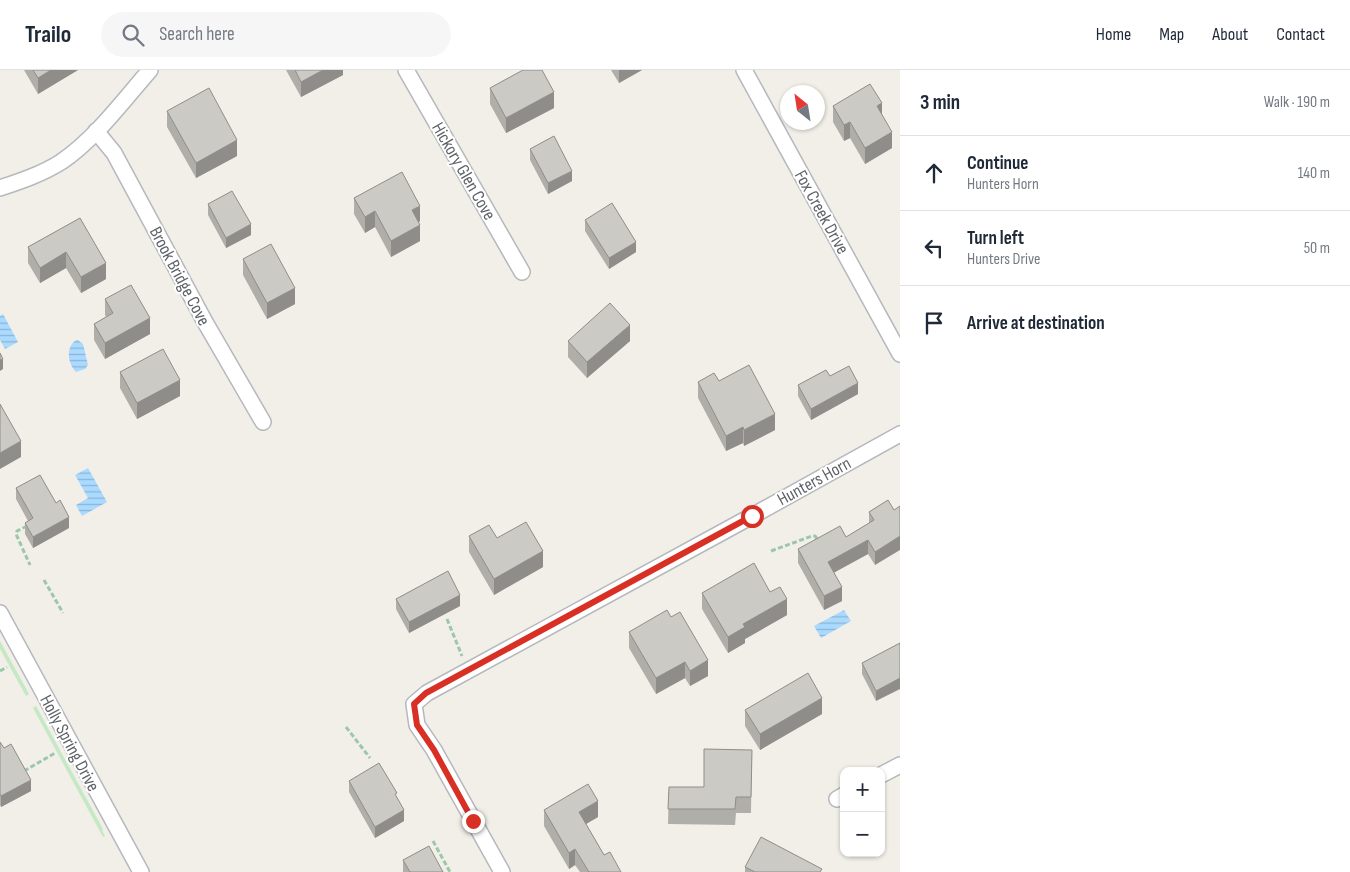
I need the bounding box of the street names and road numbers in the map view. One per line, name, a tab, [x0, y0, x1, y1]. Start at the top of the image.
street label: Hickory Glen Cove	[427, 119, 500, 224]
street label: Fox Creek Drive	[790, 167, 853, 258]
street label: Brook Bridge Cove	[145, 223, 214, 329]
street label: Hunters Horn	[774, 453, 855, 510]
street label: Holly Spring Drive	[35, 692, 104, 795]

